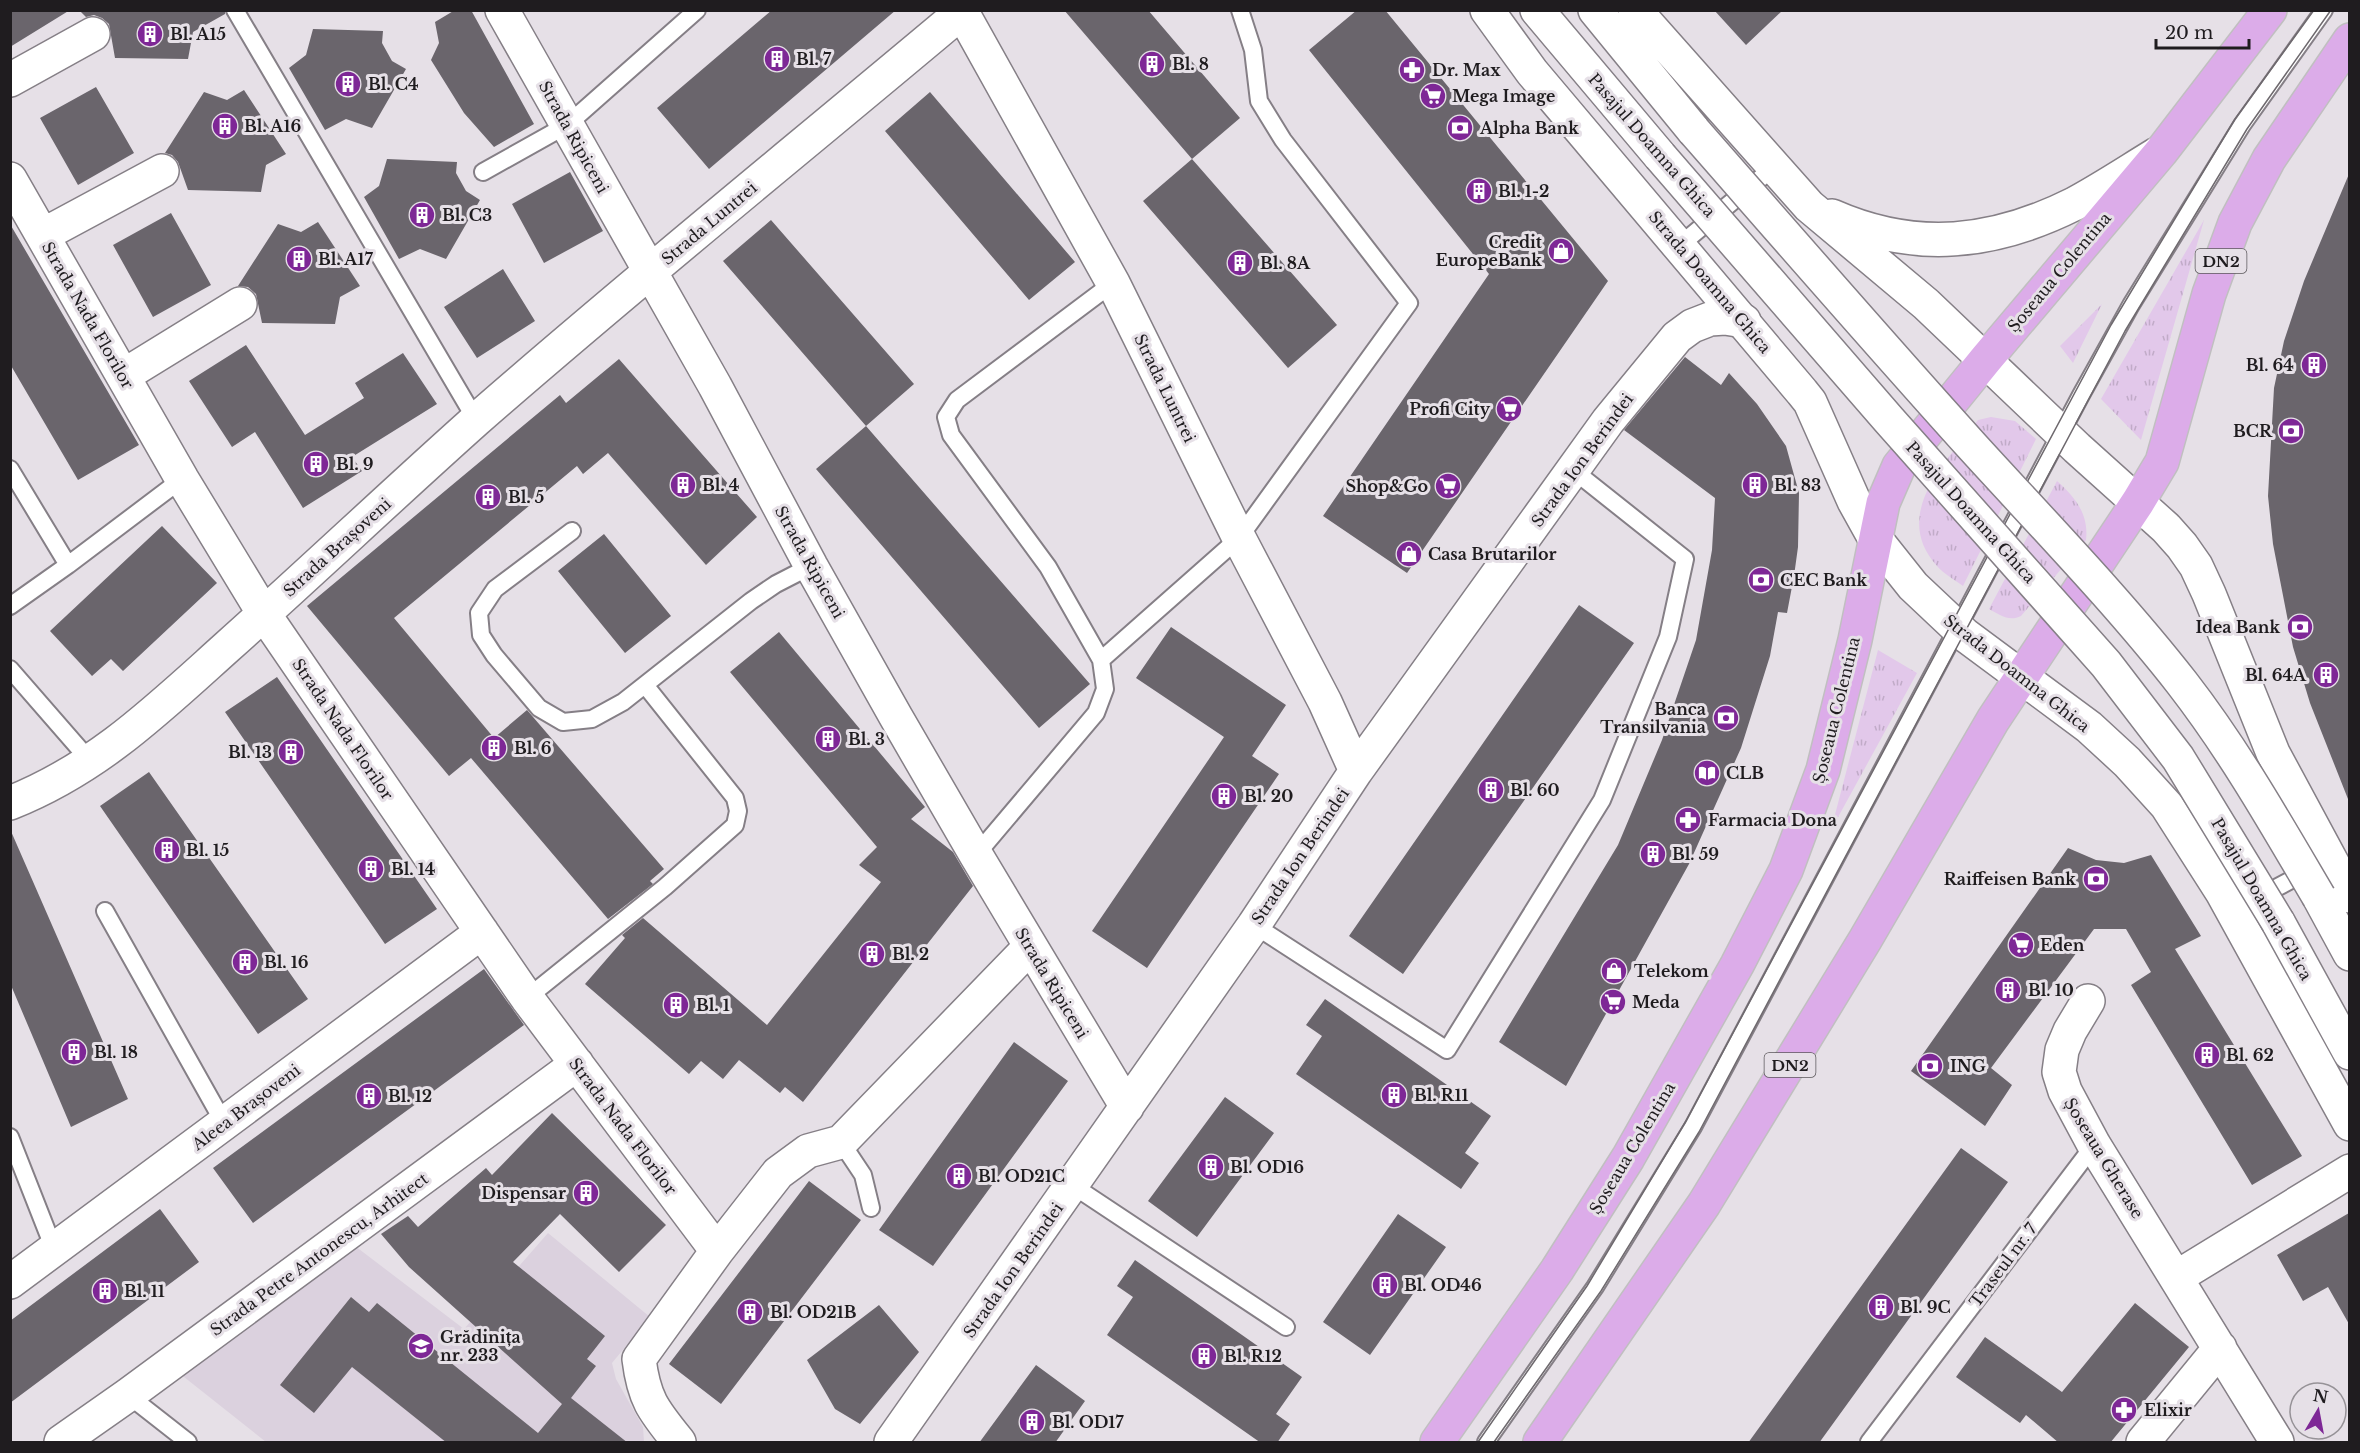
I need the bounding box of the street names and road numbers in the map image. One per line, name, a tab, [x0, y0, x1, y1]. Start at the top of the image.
street label: Pasajul Doamna Ghica	[1584, 69, 1720, 221]
street label: Strada Ripiceni	[535, 77, 613, 197]
street label: Strada Luntrei	[657, 177, 761, 269]
street label: Strada Doamna Ghica	[1645, 207, 1775, 357]
street label: Șoseaua Colentina	[2003, 208, 2116, 337]
street label: Strada Nada Florilor	[38, 238, 138, 392]
road number: DN2	[2196, 249, 2246, 273]
street label: Strada Luntrei	[1130, 330, 1200, 446]
street label: Strada Ion Berindei	[1527, 389, 1637, 531]
street label: Pasajul Doamna Ghica	[1902, 437, 2040, 587]
street label: Strada Brașoveni	[279, 493, 396, 601]
street label: Strada Ripiceni	[771, 502, 849, 622]
street label: Strada Doamna Ghica	[1940, 610, 2094, 736]
street label: Șoseaua Colentina	[1808, 635, 1865, 786]
street label: Strada Nada Florilor	[288, 654, 398, 804]
street label: Strada Ion Berindei	[1247, 784, 1353, 928]
street label: Pasajul Doamna Ghica	[2207, 814, 2317, 984]
street label: Strada Ripiceni	[1011, 924, 1093, 1042]
road number: DN2	[1764, 1053, 1816, 1077]
street label: Strada Nada Florilor	[565, 1054, 681, 1199]
street label: Aleea Brașoveni	[187, 1059, 305, 1156]
street label: Șoseaua Colentina	[1585, 1078, 1680, 1218]
street label: Șoseaua Gherase	[2059, 1094, 2148, 1222]
street label: Strada Petre Antonescu, Arhitect	[206, 1168, 432, 1340]
street label: Strada Ion Berindei	[959, 1198, 1067, 1341]
street label: Traseul nr. 7	[1965, 1218, 2042, 1311]

